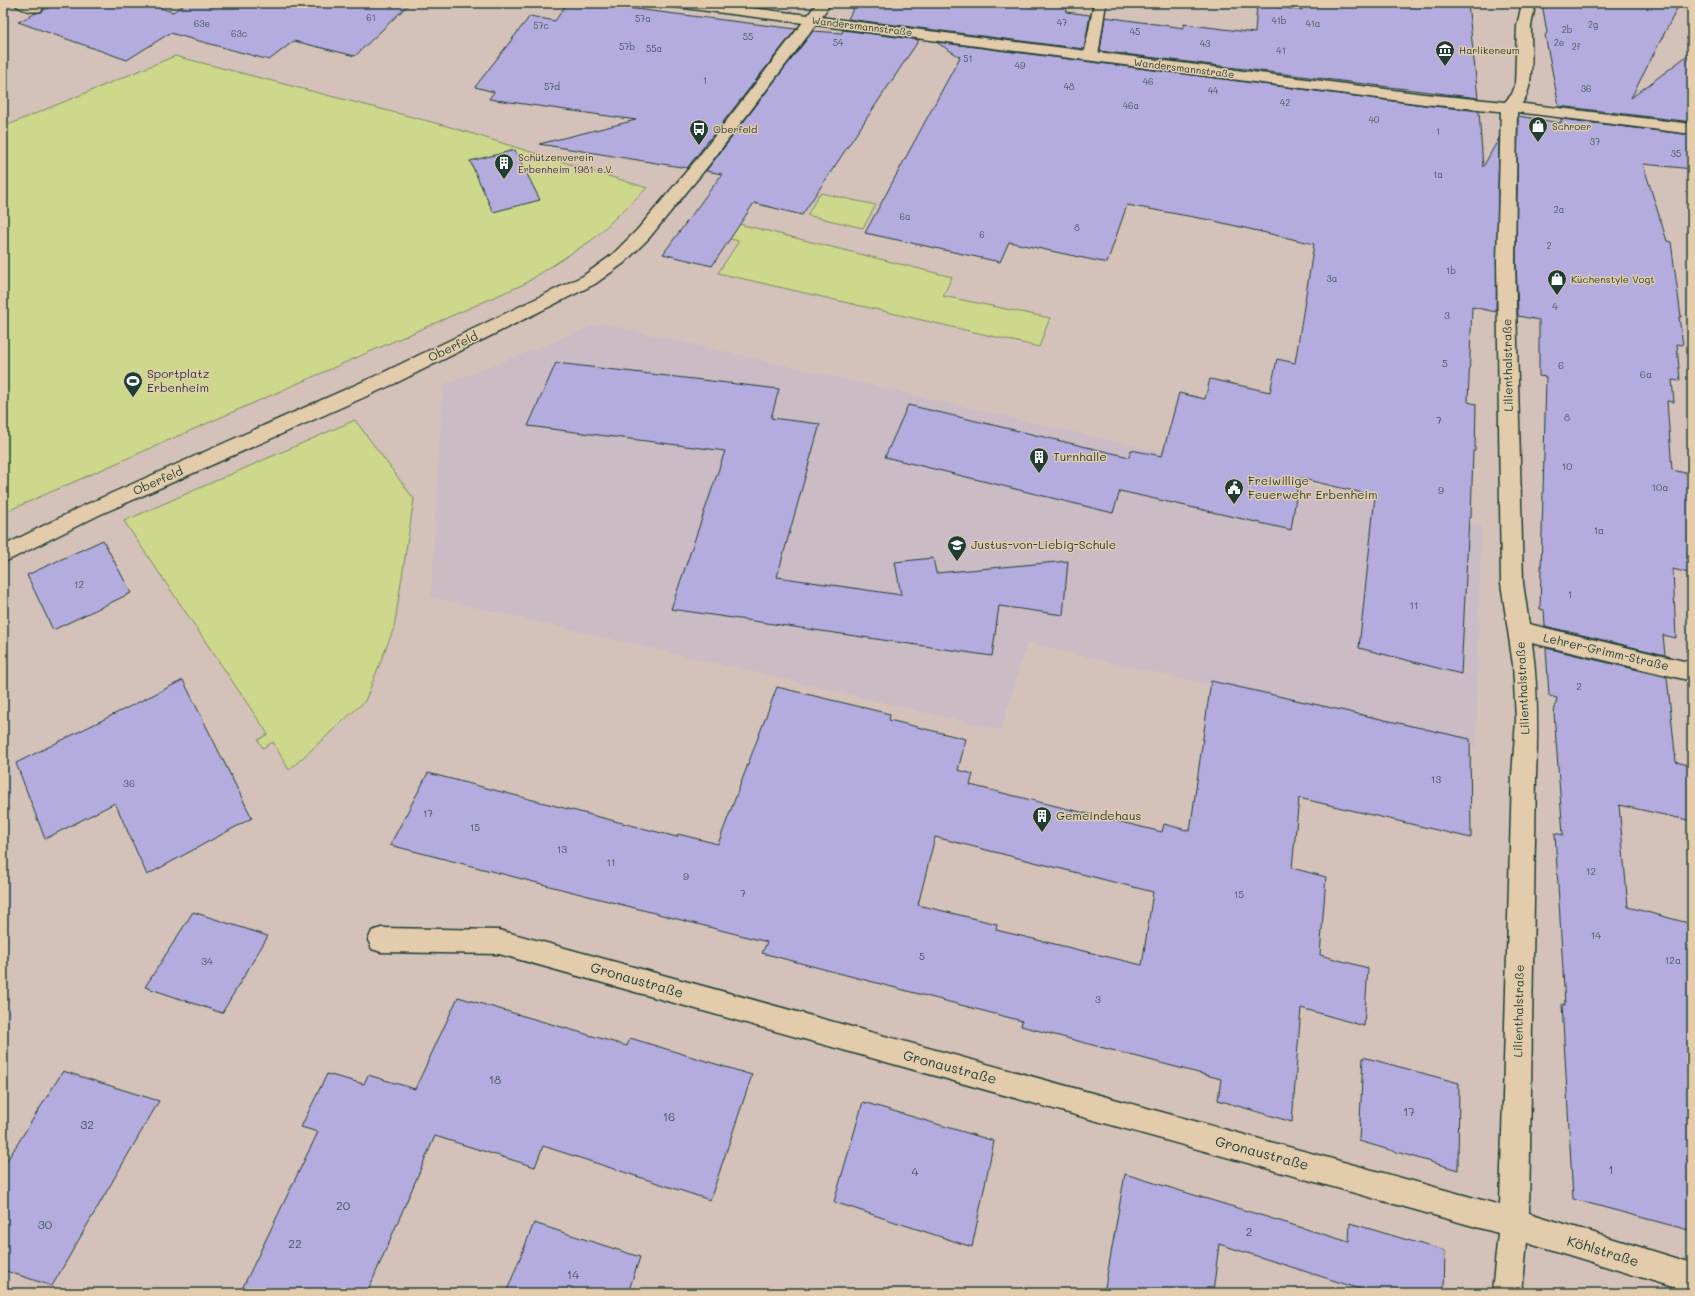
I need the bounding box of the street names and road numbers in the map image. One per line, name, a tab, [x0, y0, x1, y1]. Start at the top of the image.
street label: Wandersmannstraße	[811, 13, 913, 39]
street label: Wandersmannstraße	[1133, 55, 1235, 81]
street label: Lilienthalstraße	[1498, 318, 1516, 412]
street label: Oberfeld	[425, 327, 480, 365]
street label: Oberfeld	[130, 462, 186, 498]
street label: Lehrer-Grimm-Straße	[1542, 629, 1671, 673]
street label: Lilienthalstraße	[1512, 641, 1532, 735]
street label: Gronaustraße	[588, 957, 686, 1002]
street label: Lilienthalstraße	[1509, 964, 1527, 1058]
street label: Gronaustraße	[901, 1045, 999, 1088]
street label: Gronaustraße	[1213, 1131, 1311, 1174]
street label: Köhlstraße	[1565, 1231, 1642, 1270]

